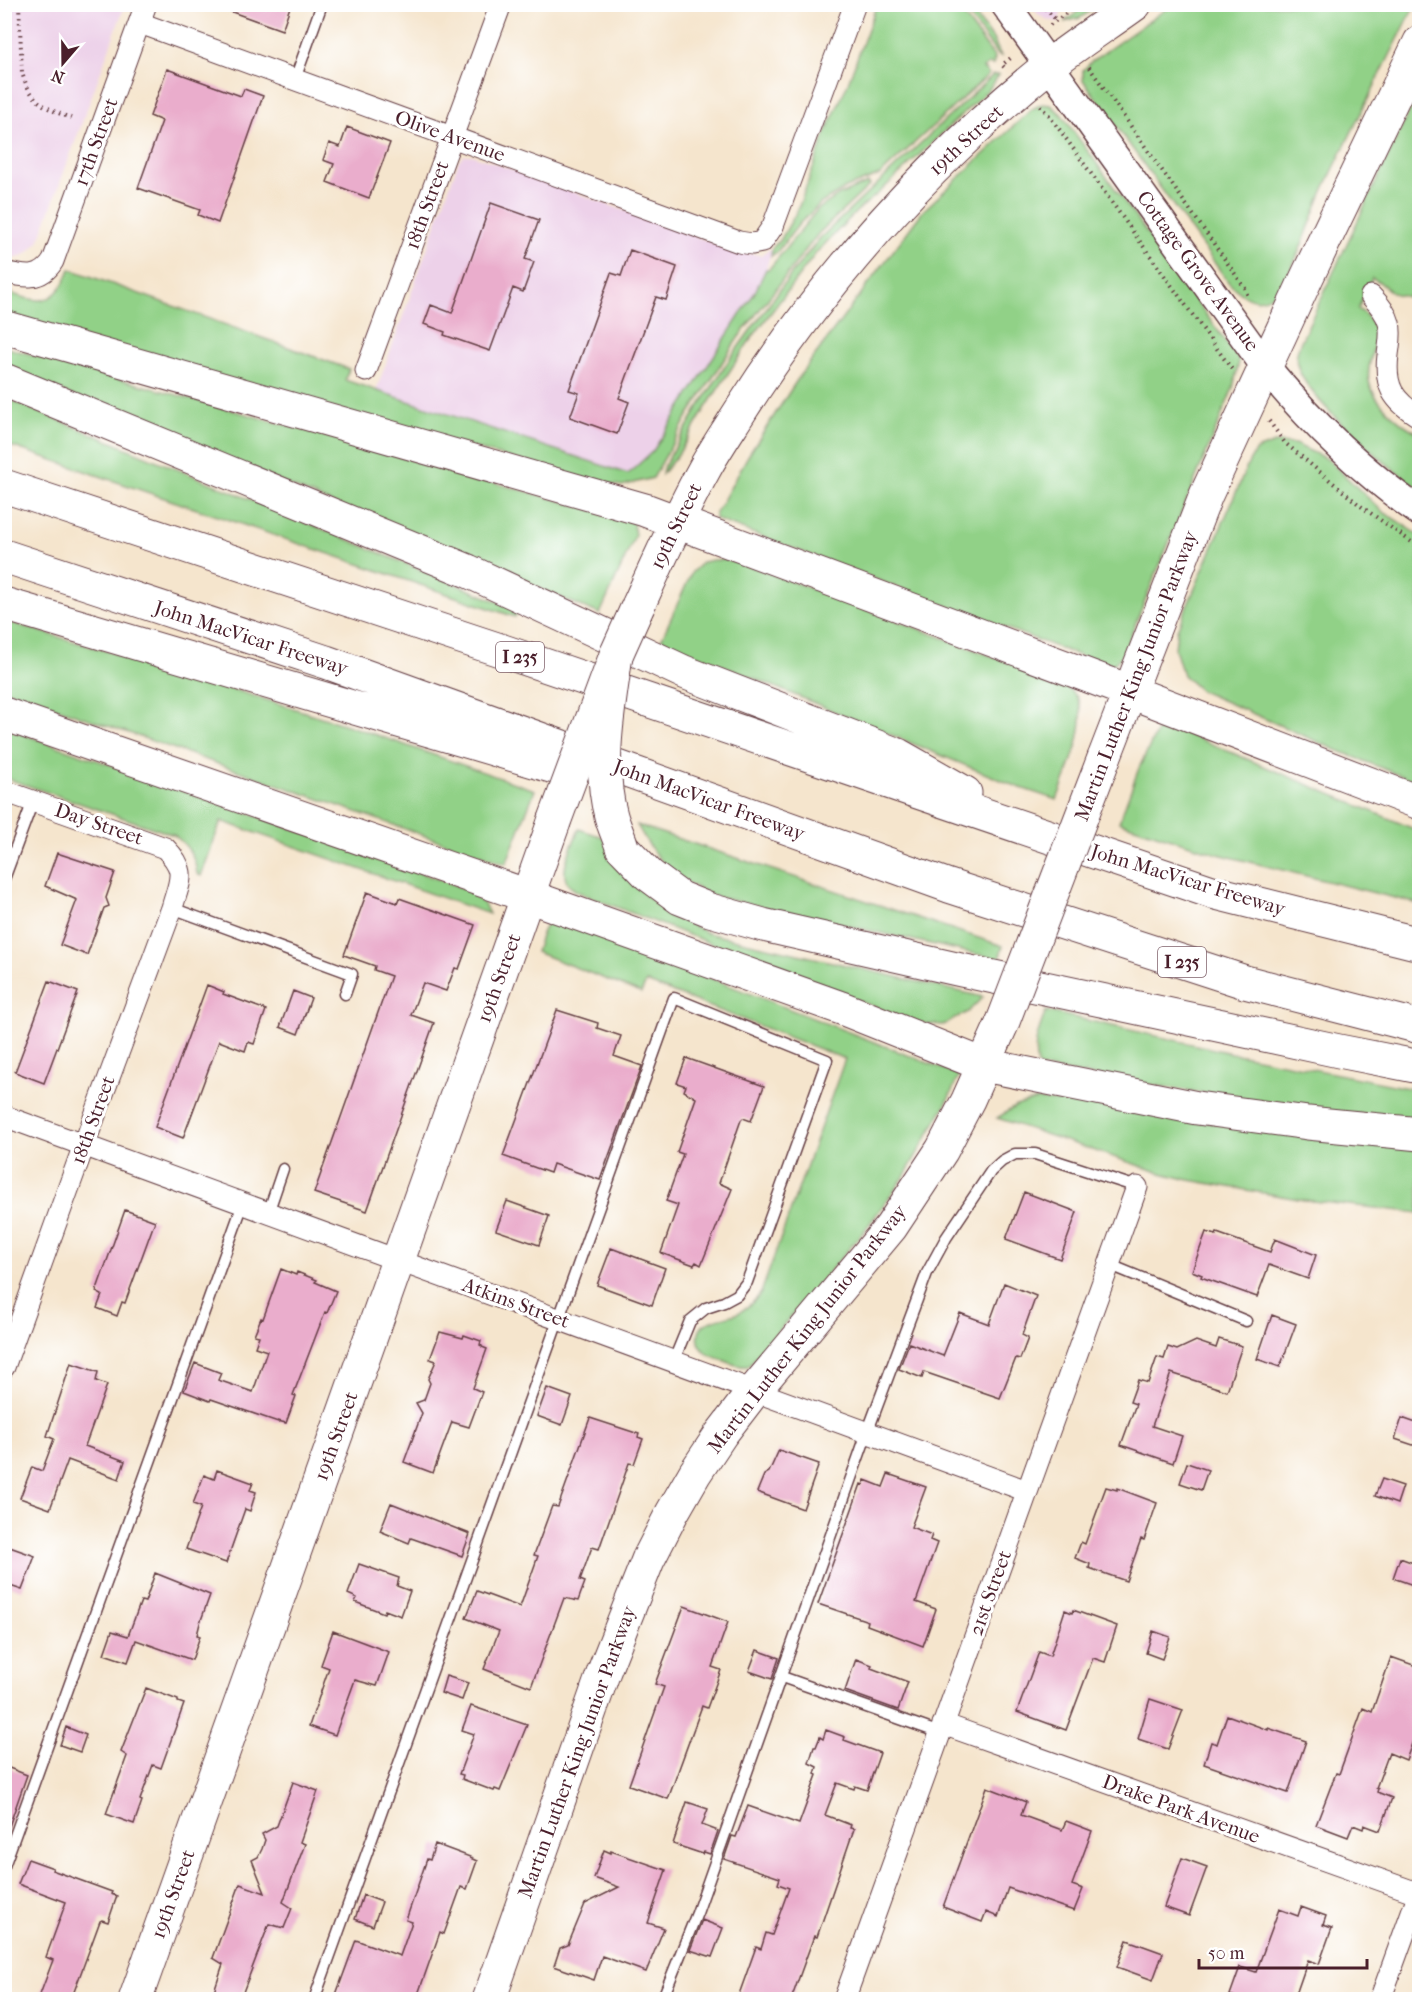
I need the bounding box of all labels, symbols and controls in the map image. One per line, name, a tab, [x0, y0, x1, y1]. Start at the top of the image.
north arrow	[33, 33, 93, 93]
text: N	[48, 65, 67, 88]
street label: 17th Street	[69, 95, 123, 189]
street label: 19th Street	[924, 100, 1008, 180]
street label: Olive Avenue	[392, 105, 508, 167]
street label: 18th Street	[400, 158, 454, 252]
street label: Cottage Grove Avenue	[1132, 186, 1264, 356]
street label: 19th Street	[645, 479, 707, 573]
street label: Martin Luther King Junior Parkway	[1070, 526, 1203, 824]
street label: John MacVicar Freeway	[149, 595, 352, 681]
road number: I 235	[496, 642, 544, 672]
street label: John MacVicar Freeway	[608, 754, 809, 846]
street label: Day Street	[52, 798, 146, 850]
street label: John MacVicar Freeway	[1086, 839, 1289, 921]
street label: 19th Street	[472, 930, 526, 1026]
road number: I 235	[1158, 947, 1206, 977]
street label: 18th Street	[66, 1073, 120, 1167]
street label: Martin Luther King Junior Parkway	[703, 1199, 912, 1458]
street label: Atkins Street	[458, 1273, 573, 1333]
street label: 19th Street	[309, 1388, 363, 1484]
street label: 21st Street	[964, 1547, 1016, 1639]
street label: Martin Luther King Junior Parkway	[513, 1602, 641, 1901]
street label: Drake Park Avenue	[1099, 1770, 1263, 1848]
street label: 19th Street	[146, 1846, 200, 1942]
scale bar	[1199, 1932, 1367, 1970]
text: 50 m	[1208, 1943, 1245, 1964]

